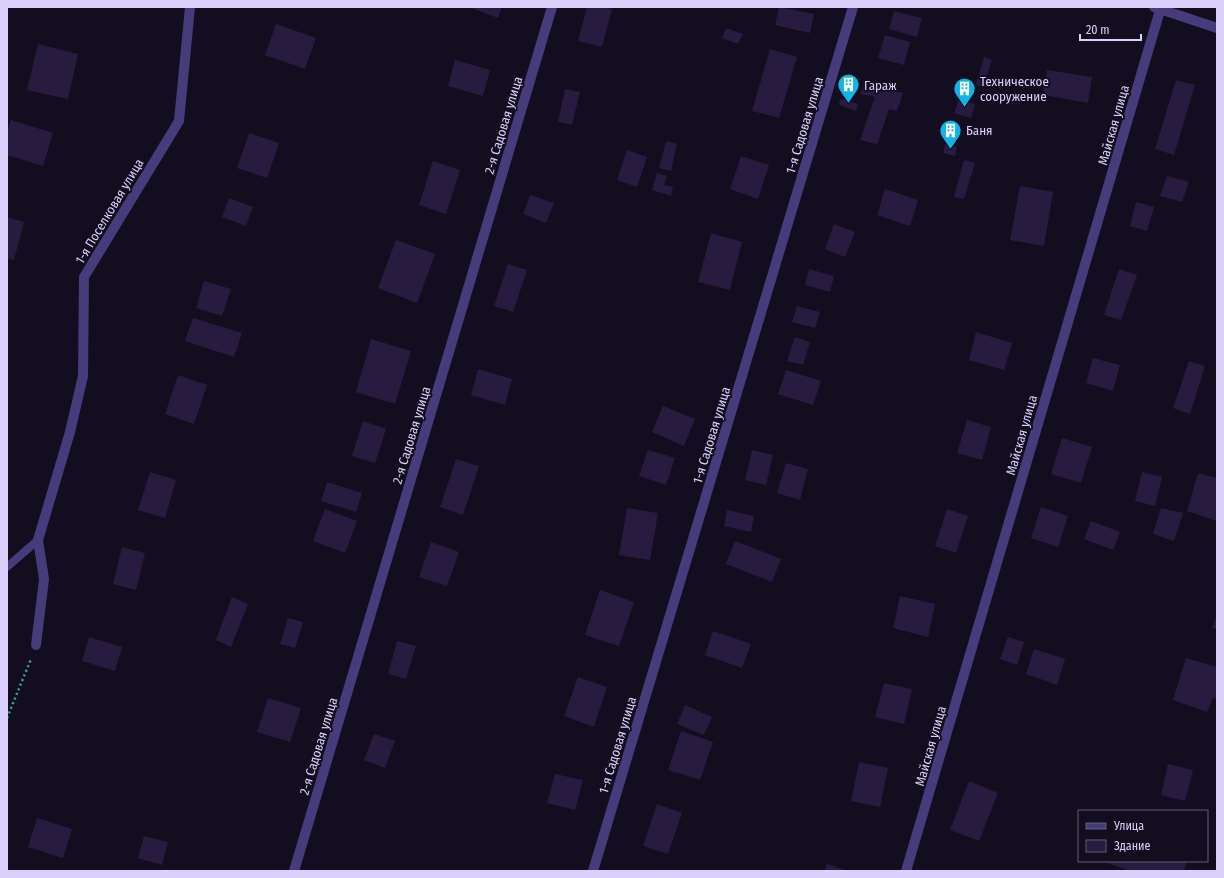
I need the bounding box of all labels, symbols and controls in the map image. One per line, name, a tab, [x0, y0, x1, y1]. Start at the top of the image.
scale bar	[1080, 16, 1141, 42]
text: 20 m	[1086, 23, 1110, 37]
building icon: Гараж	[835, 72, 861, 105]
place label: Техническое сооружение	[980, 74, 1049, 104]
street label: 2-я Садовая улица	[482, 75, 525, 176]
street label: 1-я Садовая улица	[783, 75, 826, 175]
building icon: Техническое сооружение	[952, 75, 978, 108]
place label: Гараж	[864, 78, 897, 93]
street label: Майская улица	[1095, 83, 1132, 167]
building icon: Баня	[937, 117, 963, 150]
place label: Баня	[966, 123, 993, 138]
street label: 1-я Поселковая улица	[72, 156, 147, 266]
street label: 2-я Садовая улица	[390, 385, 433, 486]
street label: 1-я Садовая улица	[690, 385, 733, 485]
street label: Майская улица	[1003, 393, 1040, 477]
street label: 1-я Садовая улица	[596, 695, 639, 795]
street label: 2-я Садовая улица	[297, 696, 340, 797]
street label: Майская улица	[912, 704, 949, 788]
legend	[1078, 810, 1208, 862]
text: Улица	[1113, 819, 1144, 833]
text: Здание	[1114, 839, 1150, 853]

